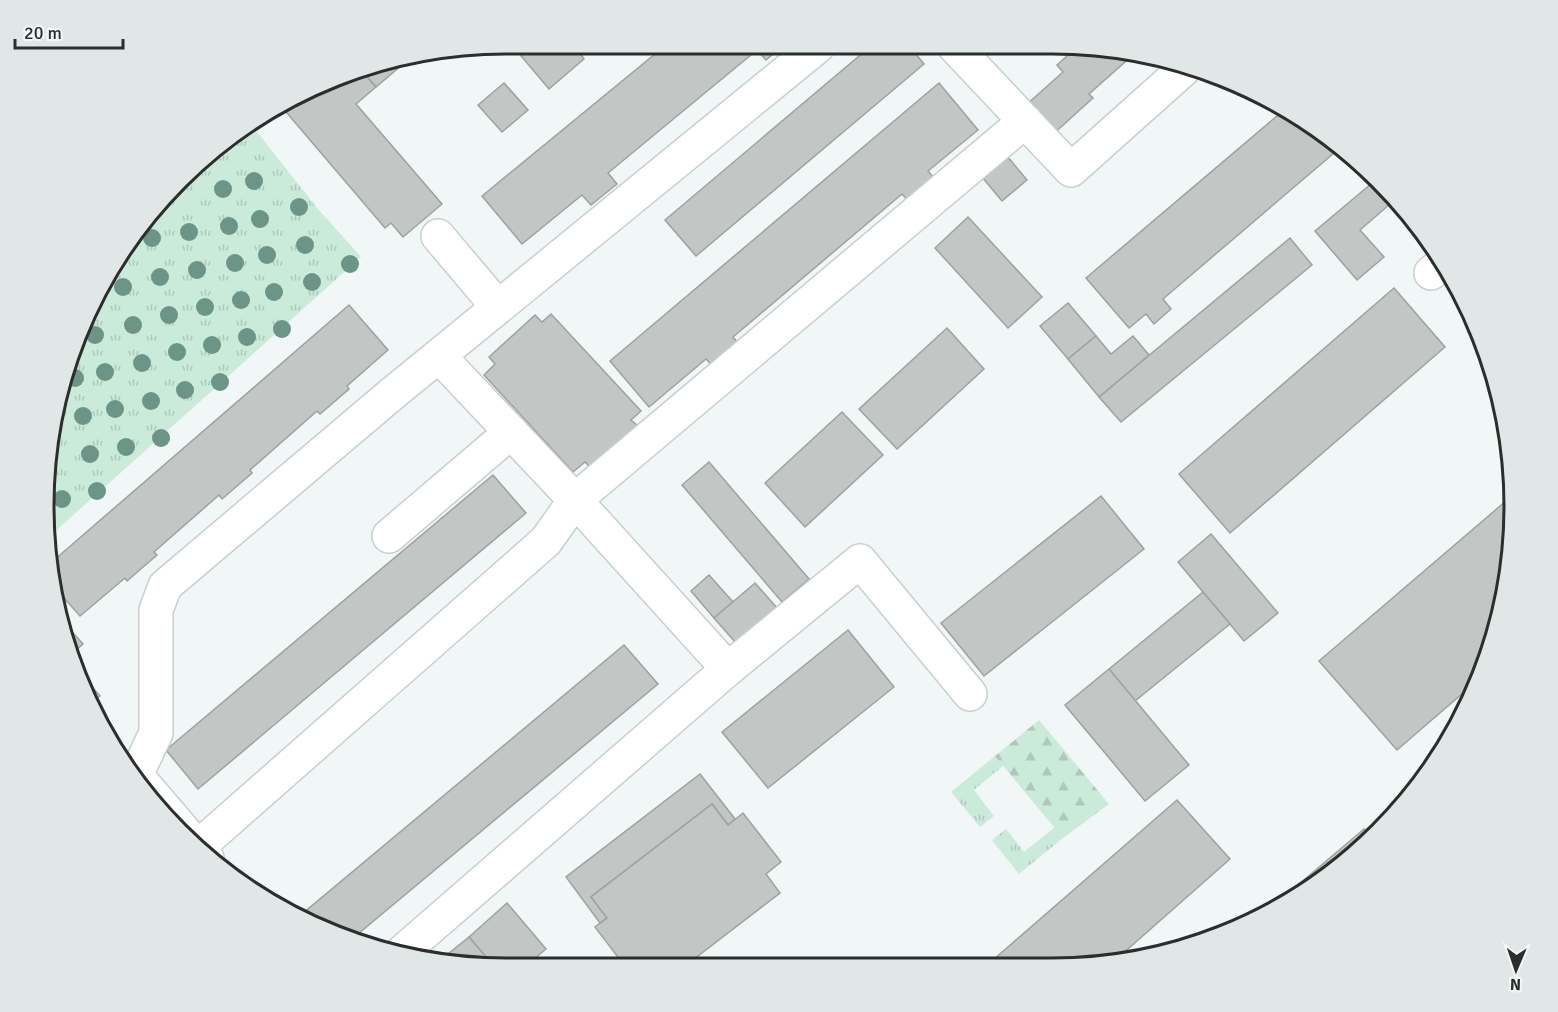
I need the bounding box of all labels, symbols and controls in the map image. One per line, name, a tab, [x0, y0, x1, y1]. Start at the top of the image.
scale bar	[15, 12, 123, 50]
text: 20 m	[24, 22, 62, 44]
north arrow	[1486, 940, 1546, 1000]
text: N	[1510, 974, 1521, 994]

